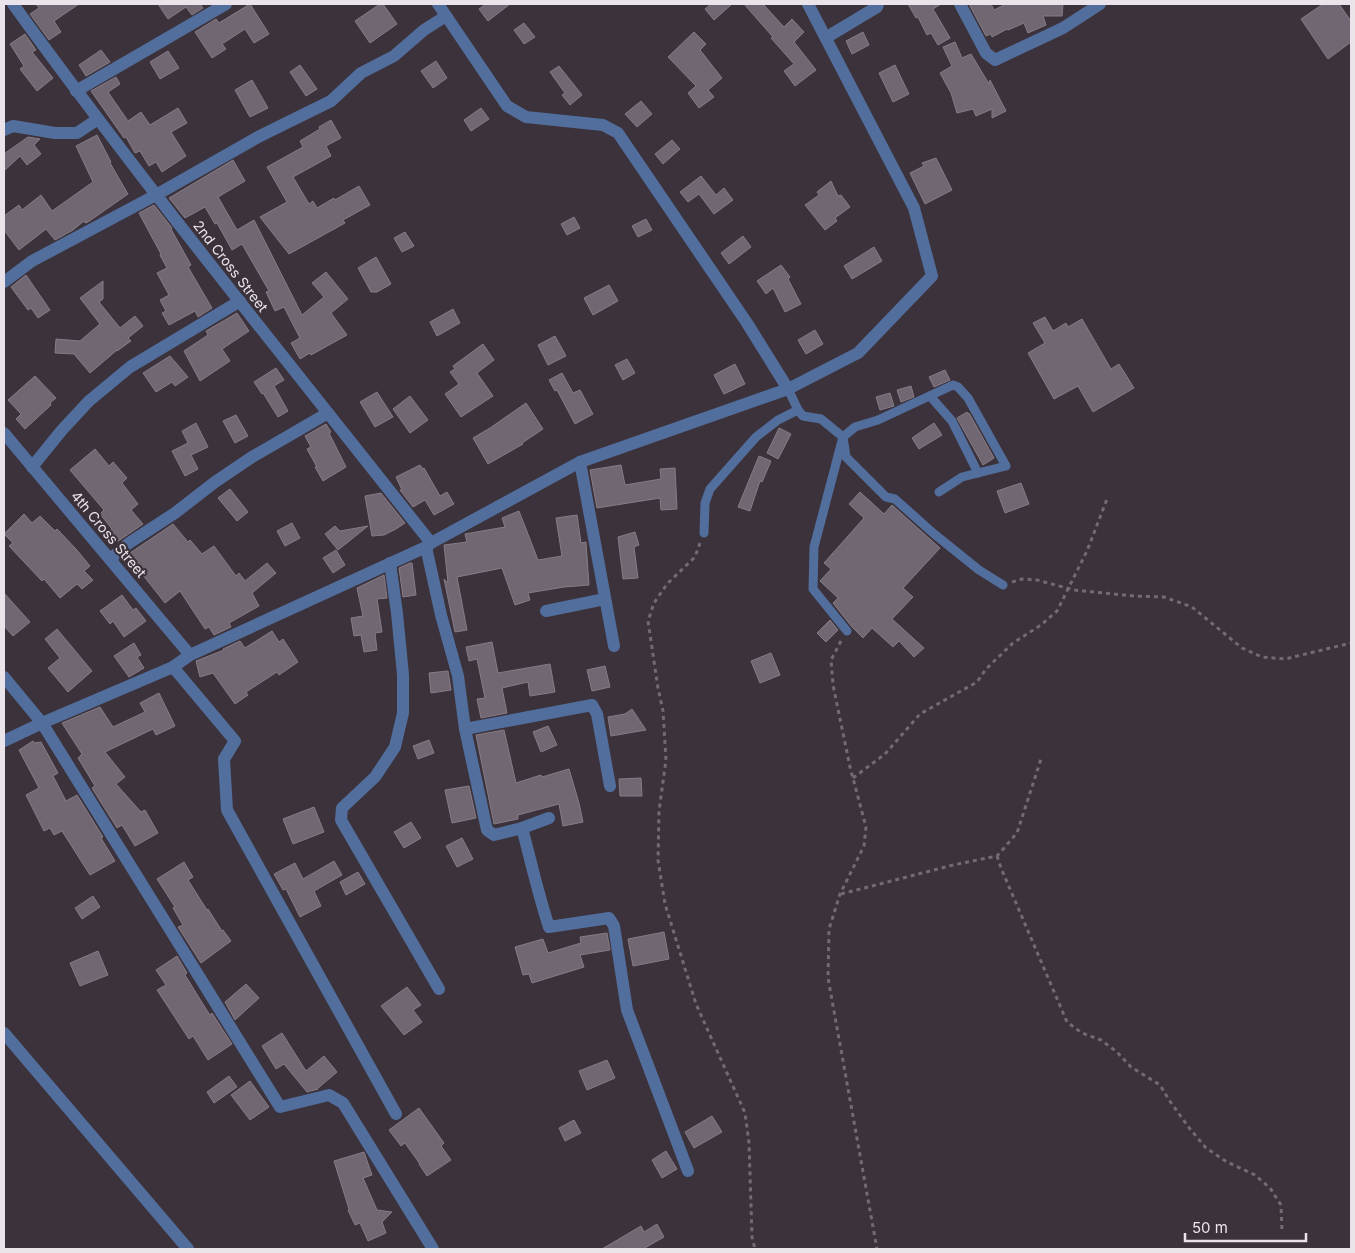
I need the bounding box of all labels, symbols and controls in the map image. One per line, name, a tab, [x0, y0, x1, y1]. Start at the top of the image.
street label: 2nd Cross Street	[190, 217, 272, 315]
street label: 4th Cross Street	[68, 487, 150, 581]
scale bar	[1185, 1210, 1306, 1242]
text: 50 m	[1192, 1218, 1228, 1237]

